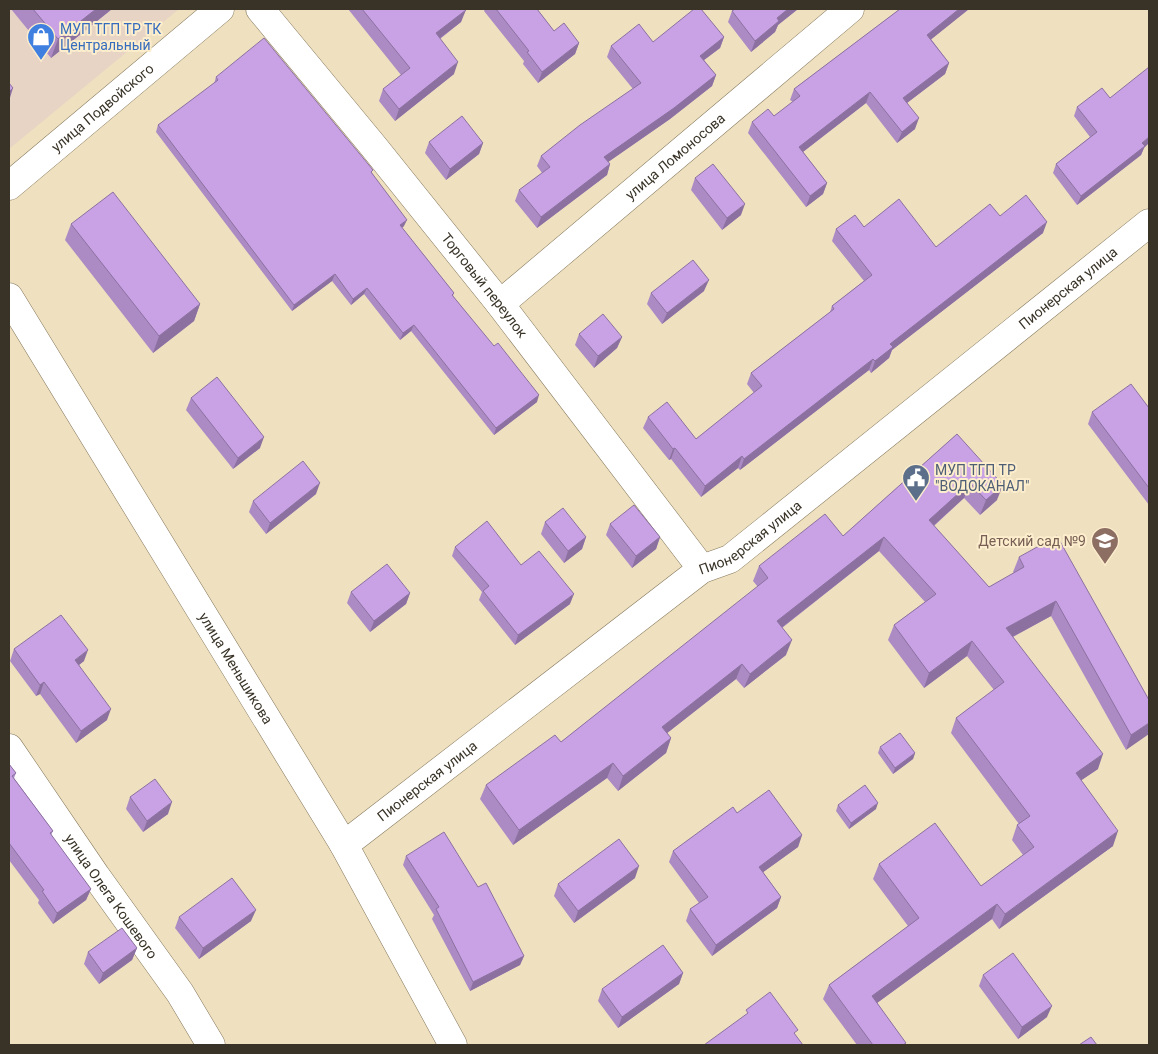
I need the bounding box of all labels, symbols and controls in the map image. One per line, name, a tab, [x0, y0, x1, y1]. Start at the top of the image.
place label: МУП ТГП ТР ТК Центральный	[60, 21, 161, 53]
shop icon: МУП ТГП ТР ТК Центральный	[26, 22, 56, 61]
street label: улица Подвойского	[48, 60, 157, 155]
street label: улица Ломоносова	[622, 110, 728, 203]
street label: Торговый переулок	[438, 230, 531, 341]
street label: Пионерская улица	[1016, 244, 1120, 332]
place label: МУП ТГП ТР "ВОДОКАНАЛ"	[935, 462, 1030, 494]
public building icon: МУП ТГП ТР "ВОДОКАНАЛ"	[901, 463, 931, 502]
street label: Пионерская улица	[697, 497, 804, 577]
school or university icon: Детский сад №9	[1090, 526, 1120, 565]
place label: Детский сад №9	[978, 533, 1086, 549]
street label: улица Меньшикова	[196, 609, 276, 727]
street label: Пионерская улица	[374, 737, 480, 824]
street label: улица Олега Кошевого	[62, 831, 161, 962]

